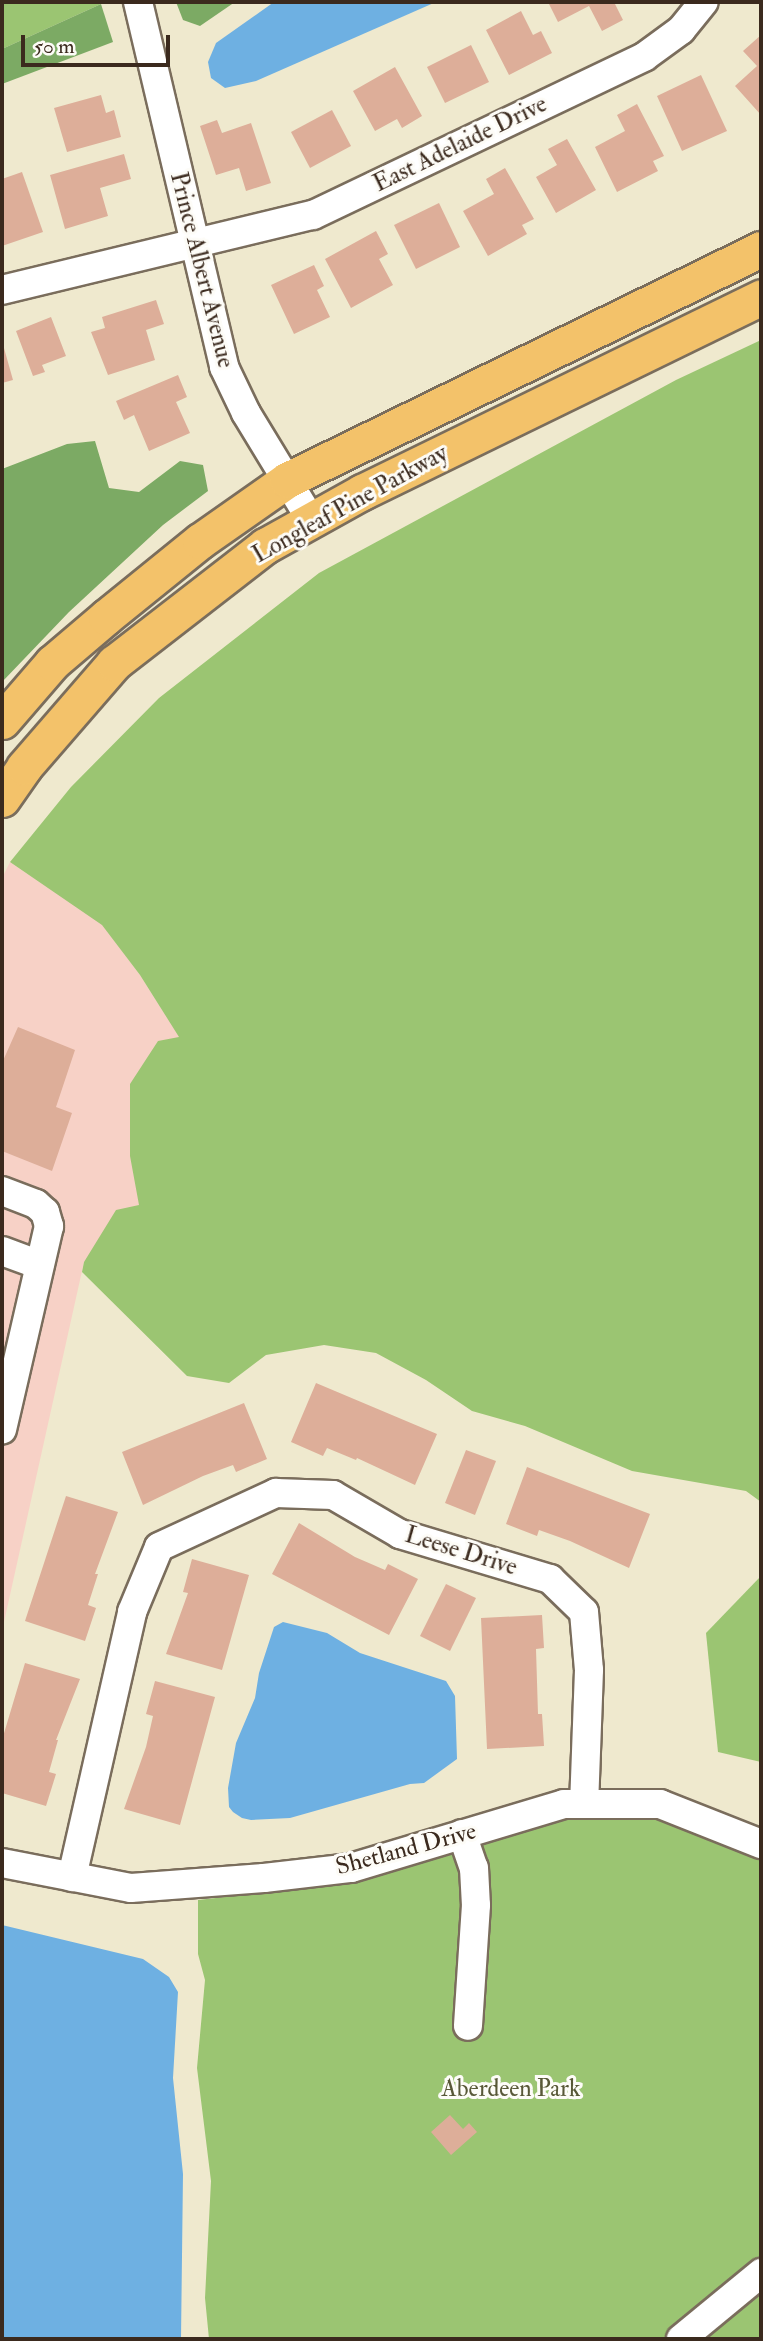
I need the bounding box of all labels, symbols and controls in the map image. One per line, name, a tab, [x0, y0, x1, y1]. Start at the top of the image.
scale bar	[24, 21, 173, 65]
text: 50 m	[34, 33, 75, 60]
street label: East Adelaide Drive	[369, 90, 551, 198]
street label: Prince Albert Avenue	[164, 169, 240, 371]
street label: Longleaf Pine Parkway	[248, 439, 452, 569]
street label: Leese Drive	[401, 1520, 521, 1582]
street label: Shetland Drive	[333, 1816, 479, 1882]
park label: Aberdeen Park	[442, 2075, 580, 2103]

